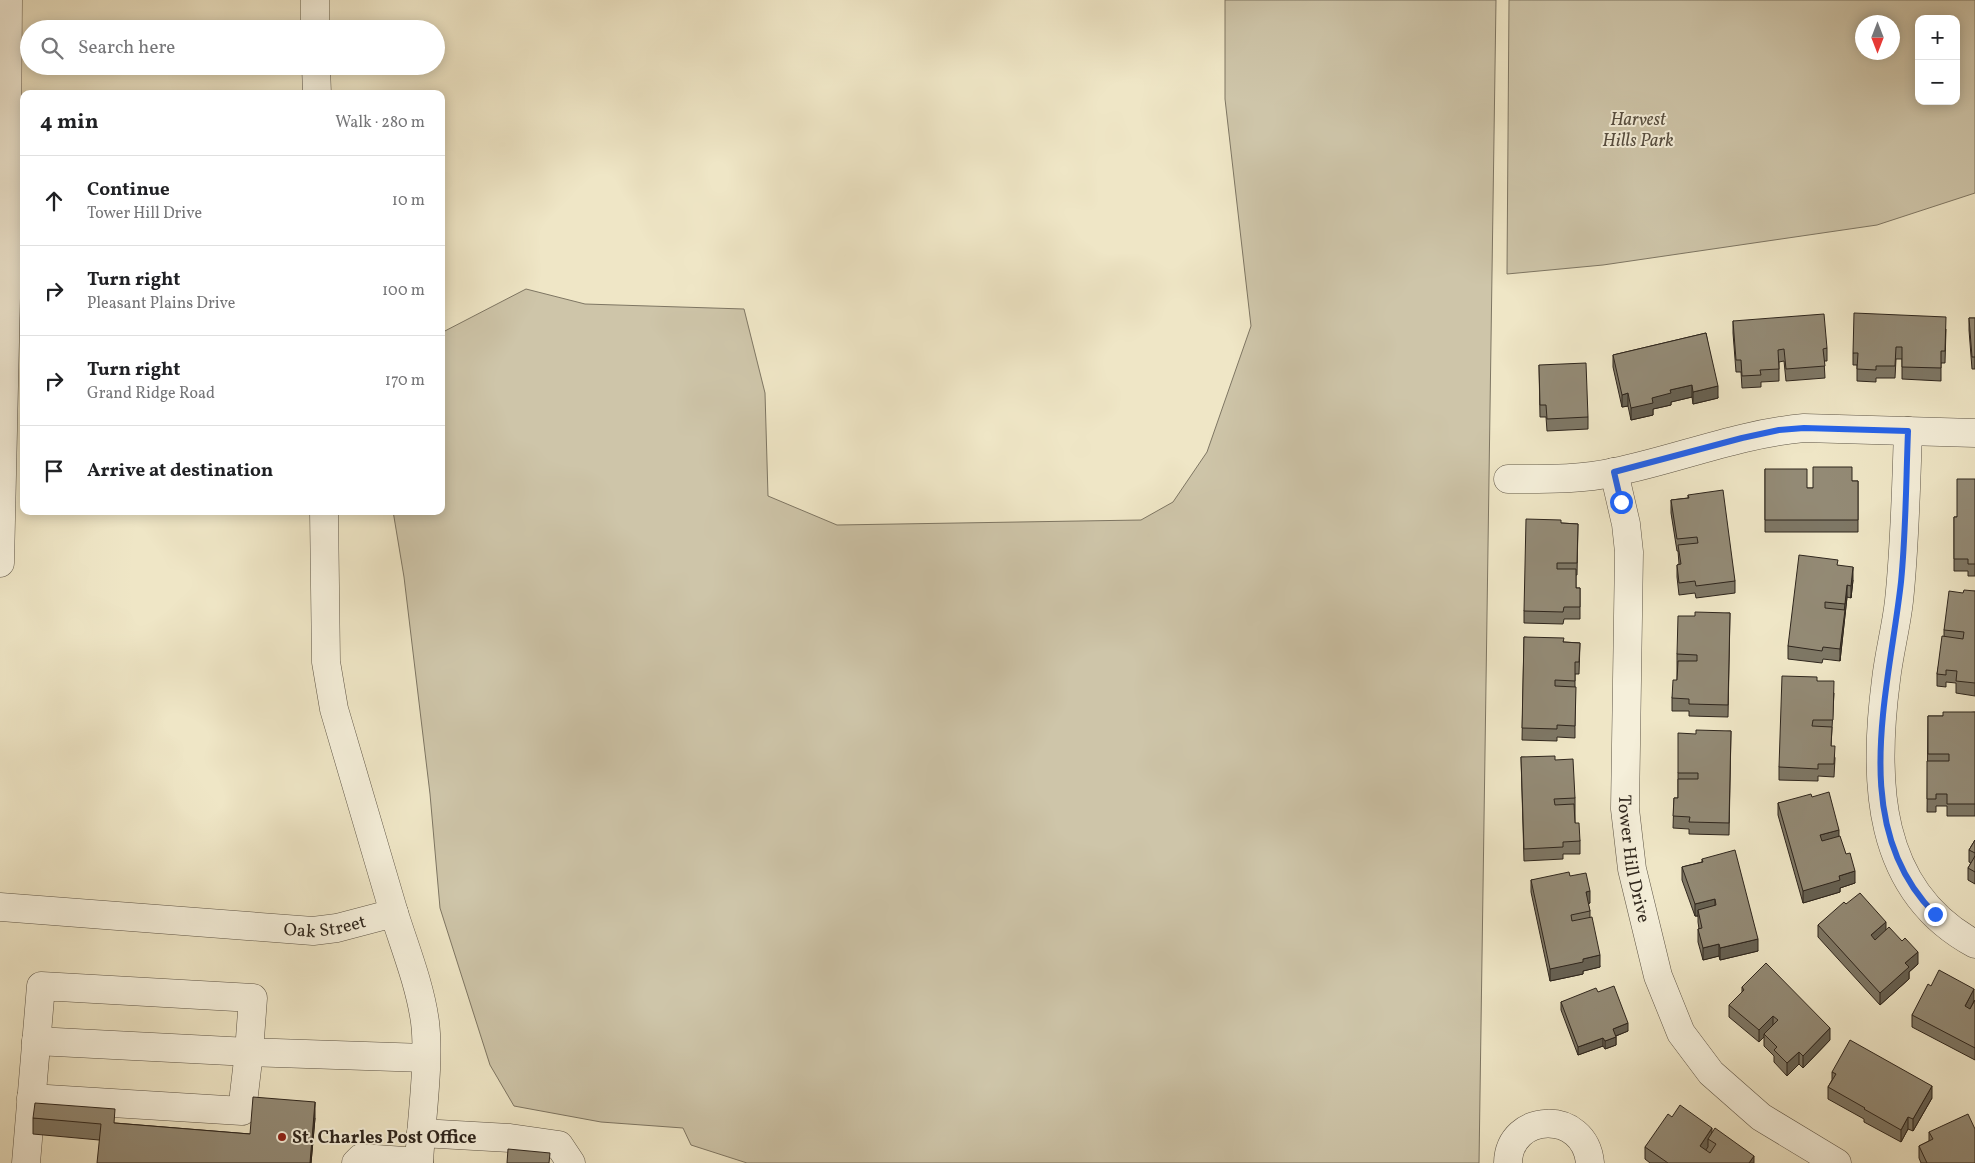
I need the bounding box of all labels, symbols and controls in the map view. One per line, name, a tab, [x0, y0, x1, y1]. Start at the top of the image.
north arrow	[1855, 15, 1900, 60]
map controls	[1915, 15, 1960, 105]
button: +	[1915, 15, 1960, 60]
search box	[20, 20, 445, 75]
icon: search	[38, 34, 66, 62]
text: Search here	[78, 35, 175, 61]
button: −	[1915, 60, 1960, 105]
text: 4 min	[40, 108, 99, 137]
park label: Harvest Hills Park	[1602, 108, 1674, 154]
text: Walk · 280 m	[335, 112, 425, 134]
text: Continue	[87, 177, 170, 203]
icon: ahead	[40, 187, 68, 215]
text: 10 m	[392, 190, 425, 212]
text: Tower Hill Drive	[87, 203, 202, 225]
text: Turn right	[87, 267, 180, 293]
icon: right	[40, 277, 68, 305]
text: 100 m	[382, 280, 425, 302]
text: Pleasant Plains Drive	[87, 293, 235, 315]
text: Turn right	[87, 357, 180, 383]
icon: right	[40, 367, 68, 395]
text: 170 m	[385, 370, 425, 392]
text: Grand Ridge Road	[87, 383, 215, 405]
icon: arrive	[40, 457, 68, 485]
text: Arrive at destination	[87, 458, 273, 484]
route start	[1610, 491, 1633, 514]
street label: Tower Hill Drive	[1611, 794, 1656, 926]
route end	[1924, 903, 1947, 926]
street label: Oak Street	[283, 910, 369, 945]
place label: St. Charles Post Office	[292, 1126, 476, 1151]
marker: St. Charles Post Office	[276, 1131, 288, 1143]

